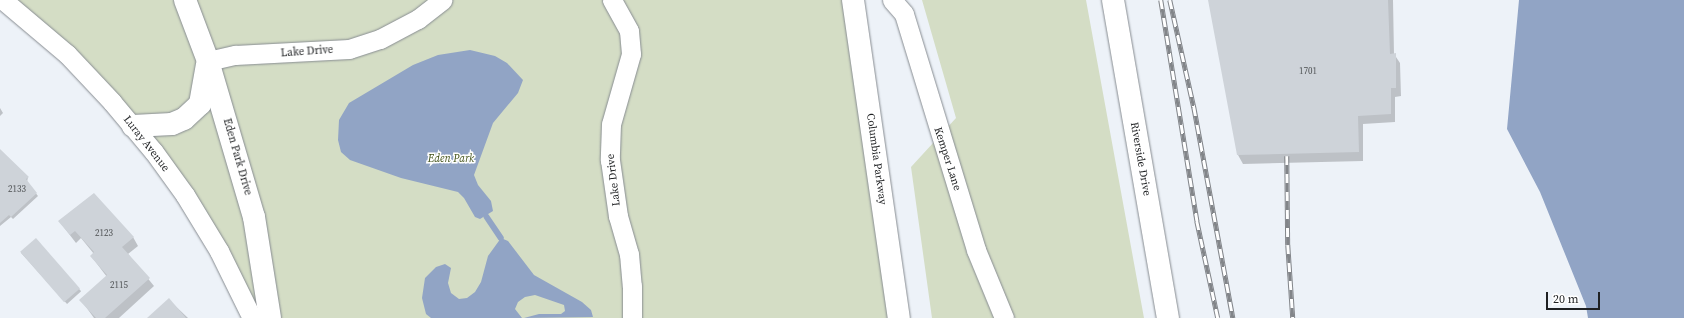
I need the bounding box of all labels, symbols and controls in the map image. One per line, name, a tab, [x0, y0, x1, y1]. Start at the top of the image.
street label: Lake Drive	[280, 44, 334, 60]
house number: 1701	[1299, 66, 1317, 76]
street label: Columbia Parkway	[863, 112, 889, 206]
street label: Luray Avenue	[120, 114, 172, 174]
street label: Eden Park Drive	[220, 117, 254, 197]
street label: Riverside Drive	[1127, 121, 1153, 197]
street label: Kemper Lane	[931, 126, 963, 192]
park label: Eden Park	[428, 152, 474, 166]
street label: Lake Drive	[604, 153, 624, 207]
house number: 2133	[8, 184, 26, 194]
house number: 2123	[95, 228, 113, 238]
house number: 2115	[110, 280, 128, 290]
scale bar	[1548, 284, 1602, 310]
text: 20 m	[1553, 291, 1579, 307]

